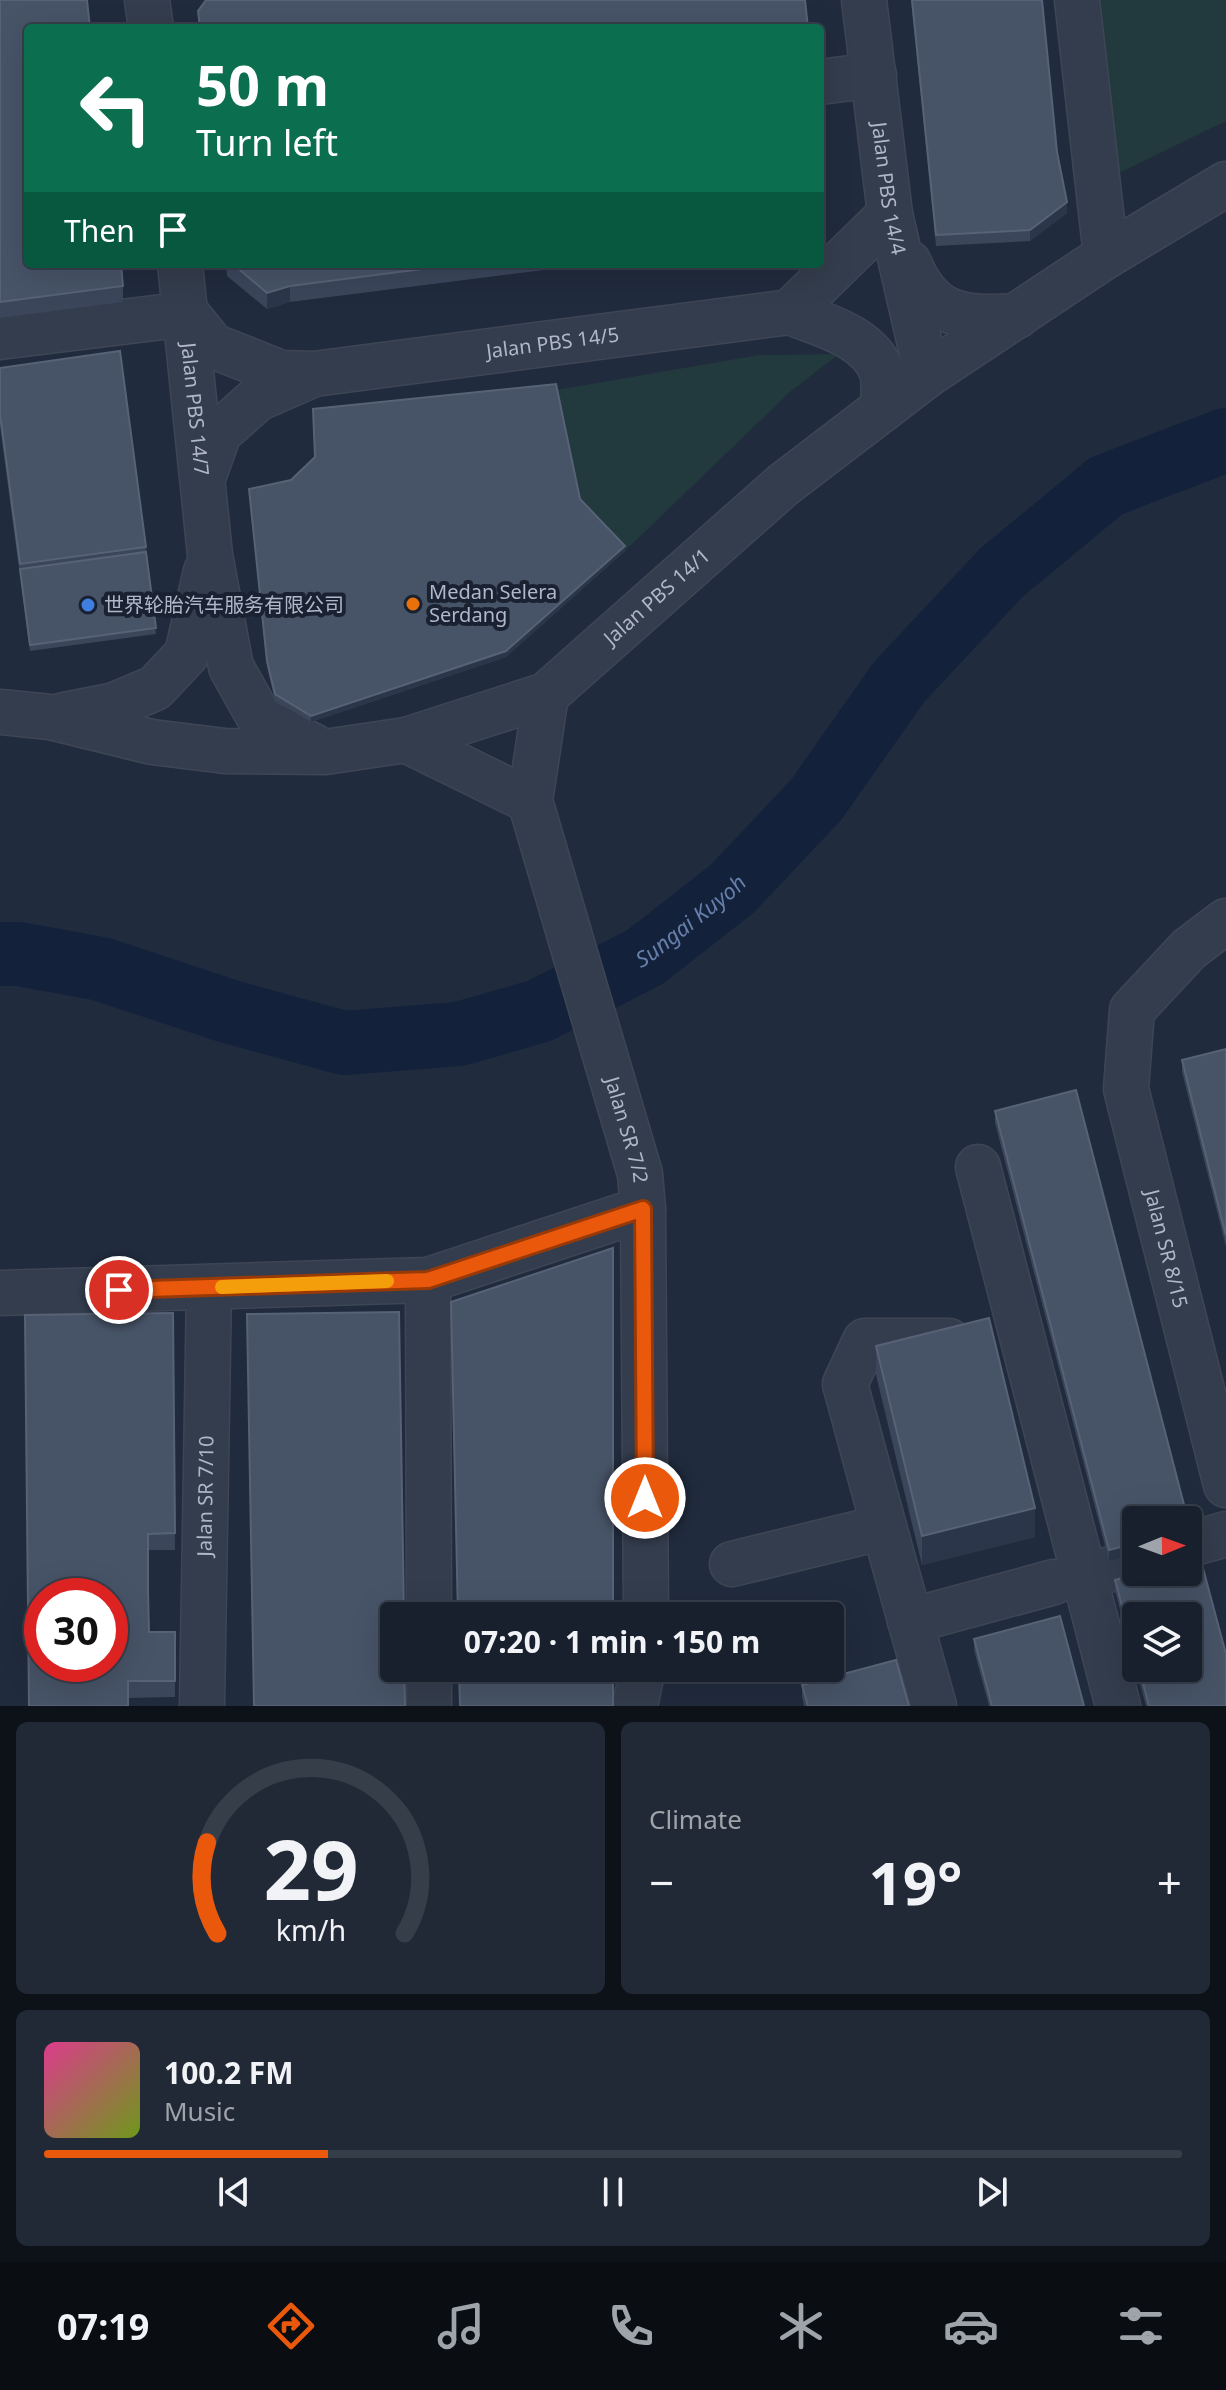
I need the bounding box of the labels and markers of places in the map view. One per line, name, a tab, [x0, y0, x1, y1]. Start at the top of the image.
place label: Medan Selera Serdang	[429, 578, 557, 628]
place label: 世界轮胎汽车服务有限公司	[104, 591, 344, 618]
marker: Medan Selera Serdang	[404, 595, 422, 613]
marker: 世界轮胎汽车服务有限公司	[79, 596, 97, 614]
pin	[85, 1256, 153, 1324]

